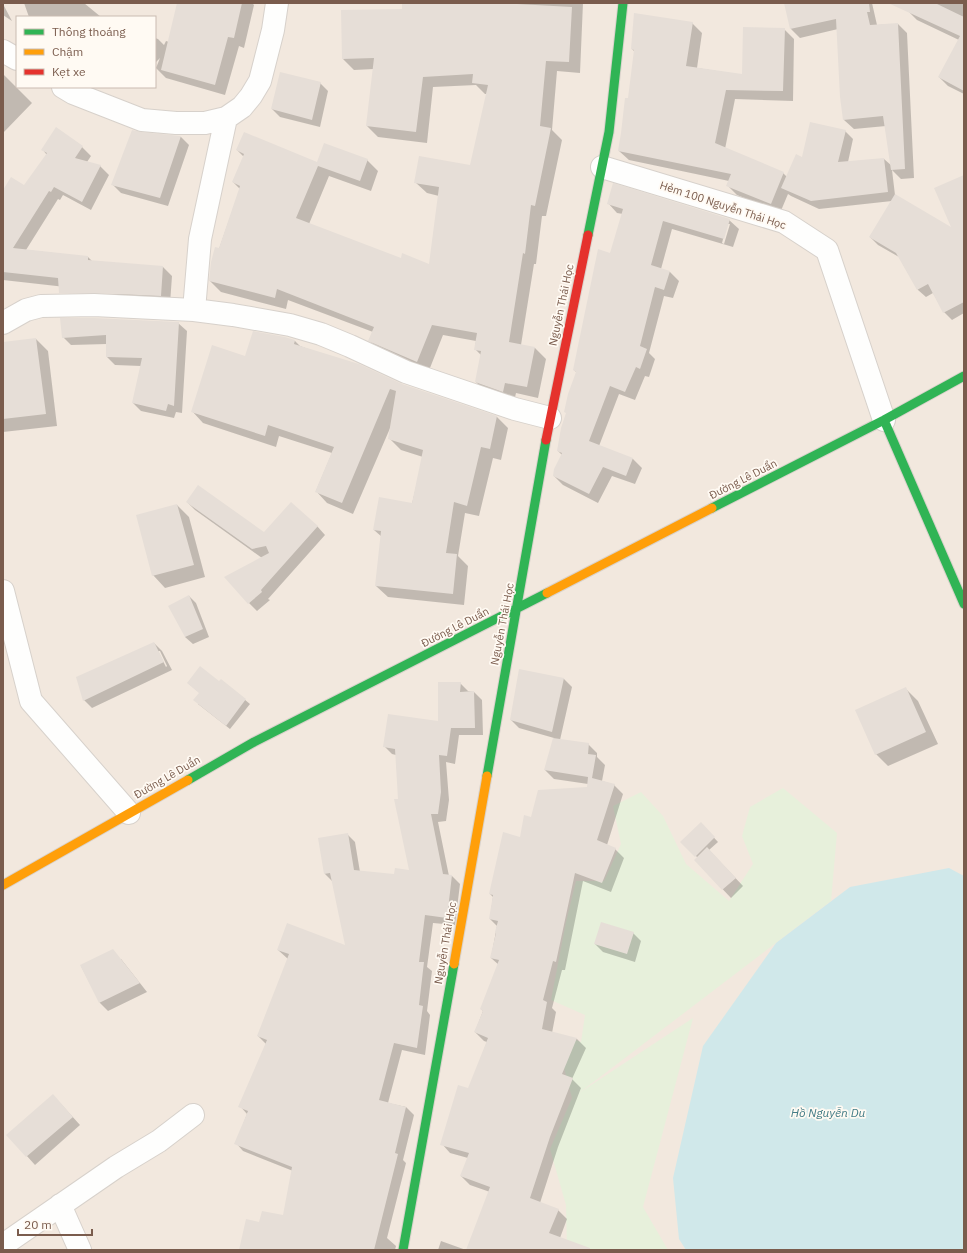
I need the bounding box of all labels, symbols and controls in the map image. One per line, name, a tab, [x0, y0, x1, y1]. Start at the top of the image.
legend	[16, 16, 156, 88]
text: Thông thoáng	[52, 24, 126, 39]
text: Chậm	[52, 44, 83, 59]
text: Kẹt xe	[52, 64, 86, 79]
street label: Hẻm 100 Nguyễn Thái Học	[658, 178, 788, 232]
street label: Nguyễn Thái Học	[545, 262, 577, 347]
street label: Đường Lê Duẩn	[707, 456, 779, 502]
street label: Nguyễn Thái Học	[487, 581, 517, 666]
street label: Đường Lê Duẩn	[419, 604, 491, 650]
street label: Đường Lê Duẩn	[131, 752, 203, 802]
street label: Nguyễn Thái Học	[431, 900, 459, 985]
water label: Hồ Nguyễn Du	[791, 1105, 866, 1120]
scale bar	[18, 1211, 92, 1237]
text: 20 m	[24, 1217, 52, 1232]

